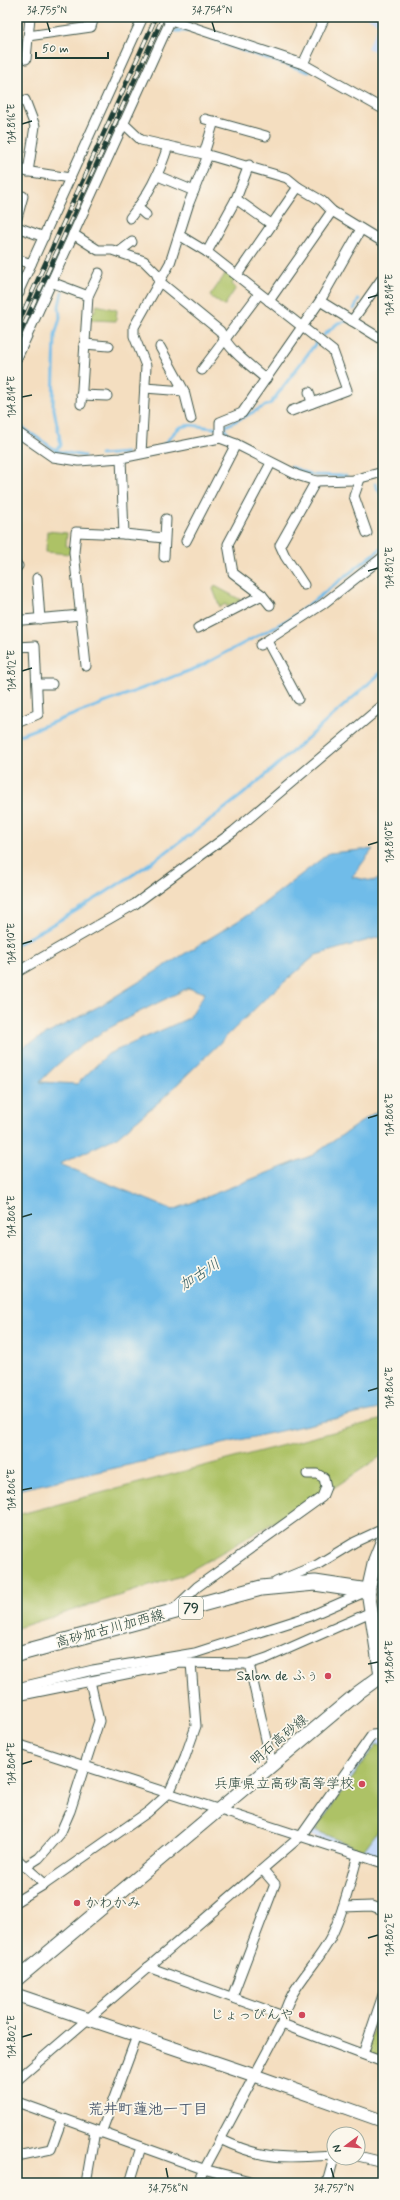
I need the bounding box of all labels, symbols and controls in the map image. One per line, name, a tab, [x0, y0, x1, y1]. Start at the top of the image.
text: 34.755°N	[27, 4, 67, 18]
text: 34.754°N	[192, 4, 232, 18]
scale bar	[36, 34, 108, 60]
text: 50 m	[42, 41, 69, 57]
text: 134.816°E	[5, 103, 19, 144]
text: 134.814°E	[383, 274, 397, 316]
text: 134.814°E	[5, 376, 19, 418]
text: 134.812°E	[383, 547, 397, 589]
text: 134.812°E	[5, 650, 19, 692]
text: 134.810°E	[383, 821, 397, 863]
text: 134.810°E	[5, 923, 19, 965]
text: 134.808°E	[383, 1093, 397, 1136]
text: 134.808°E	[5, 1195, 19, 1238]
water label: 加古川	[176, 1254, 224, 1296]
text: 134.806°E	[383, 1367, 397, 1409]
text: 134.806°E	[5, 1469, 19, 1511]
road number: 79	[179, 1597, 203, 1619]
street label: 高砂加古川加西線	[54, 1606, 166, 1652]
text: 134.804°E	[383, 1640, 397, 1684]
place label: Salon de ふぅ	[236, 1667, 320, 1685]
marker: Salon de ふぅ	[323, 1671, 333, 1681]
street label: 明石高砂線	[246, 1711, 312, 1769]
text: 134.804°E	[5, 1742, 19, 1786]
place label: 兵庫県立高砂高等学校	[214, 1775, 354, 1793]
marker: 兵庫県立高砂高等学校	[357, 1779, 367, 1789]
place label: かわかみ	[85, 1894, 141, 1912]
marker: かわかみ	[72, 1898, 82, 1908]
text: 134.802°E	[383, 1913, 397, 1957]
place label: じょっぴんや	[210, 2006, 294, 2024]
marker: じょっぴんや	[297, 2010, 307, 2020]
text: 134.802°E	[5, 2015, 19, 2059]
district label: 荒井町蓮池一丁目	[88, 2100, 208, 2120]
north arrow	[326, 2126, 366, 2166]
text: N	[330, 2143, 345, 2154]
text: 34.758°N	[148, 2182, 188, 2196]
text: 34.757°N	[314, 2182, 354, 2196]

